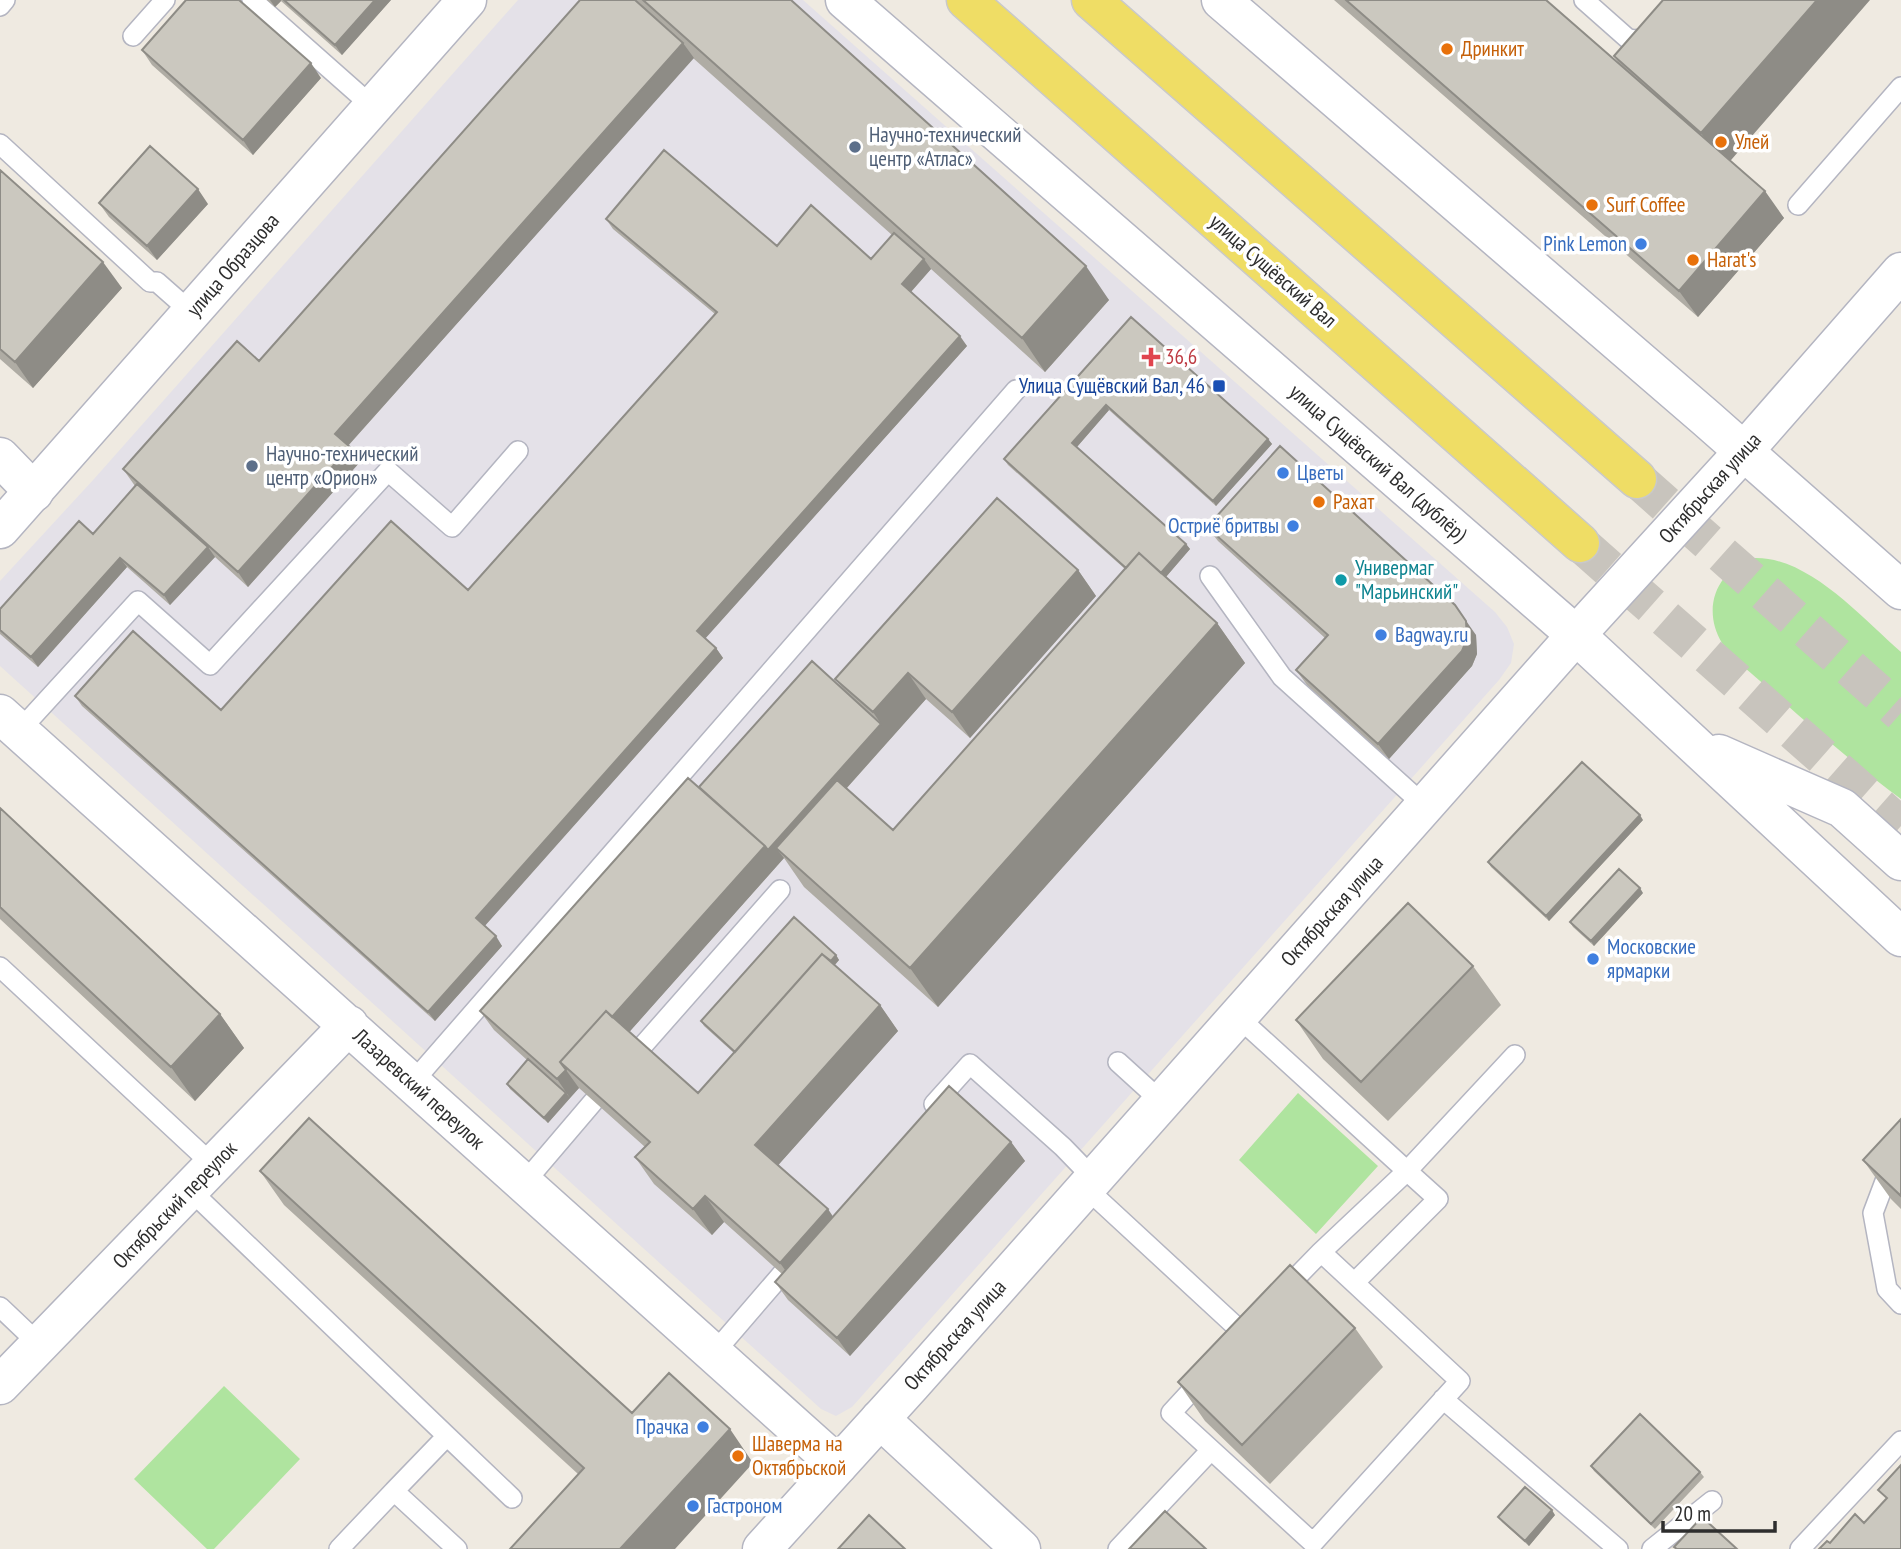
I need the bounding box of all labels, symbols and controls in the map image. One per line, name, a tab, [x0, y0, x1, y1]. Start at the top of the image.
place label: Дринкит	[1461, 35, 1524, 62]
marker: Дринкит	[1439, 41, 1455, 57]
place label: Научно-технический центр «Атлас»	[869, 121, 1021, 172]
place label: Улей	[1735, 128, 1769, 155]
marker: Улей	[1713, 134, 1729, 150]
marker: Научно-технический центр «Атлас»	[847, 139, 863, 155]
place label: Surf Coffee	[1606, 191, 1685, 218]
marker: Surf Coffee	[1584, 197, 1600, 213]
street label: улица Образцова	[180, 207, 285, 322]
street label: улица Сущёвский Вал	[1204, 208, 1343, 333]
place label: Pink Lemon	[1543, 230, 1627, 257]
marker: Pink Lemon	[1633, 236, 1649, 252]
place label: Harat's	[1707, 246, 1756, 273]
marker: Harat's	[1685, 252, 1701, 268]
place label: 36,6	[1165, 343, 1197, 370]
marker: 36,6	[1143, 349, 1159, 365]
place label: Улица Сущёвский Вал, 46	[1019, 372, 1205, 399]
marker: Улица Сущёвский Вал, 46	[1211, 378, 1227, 394]
street label: улица Сущёвский Вал (дублёр)	[1284, 378, 1473, 547]
street label: Октябрьская улица	[1653, 427, 1767, 549]
place label: Научно-технический центр «Орион»	[266, 440, 418, 491]
marker: Научно-технический центр «Орион»	[244, 458, 260, 474]
place label: Цветы	[1297, 459, 1344, 486]
marker: Цветы	[1275, 465, 1291, 481]
place label: Рахат	[1333, 488, 1374, 515]
marker: Рахат	[1311, 494, 1327, 510]
place label: Остриё бритвы	[1168, 512, 1279, 539]
marker: Остриё бритвы	[1285, 518, 1301, 534]
place label: Универмаг "Марьинский"	[1355, 554, 1458, 605]
marker: Универмаг "Марьинский"	[1333, 572, 1349, 588]
place label: Bagway.ru	[1395, 621, 1468, 648]
marker: Bagway.ru	[1373, 627, 1389, 643]
street label: Октябрьская улица	[1275, 850, 1389, 972]
place label: Московские ярмарки	[1607, 933, 1696, 984]
marker: Московские ярмарки	[1585, 951, 1601, 967]
street label: Лазаревский переулок	[347, 1022, 491, 1155]
street label: Октябрьский переулок	[107, 1135, 243, 1274]
street label: Октябрьская улица	[898, 1274, 1012, 1396]
place label: Прачка	[636, 1413, 689, 1440]
marker: Прачка	[695, 1419, 711, 1435]
place label: Шаверма на Октябрьской	[752, 1430, 846, 1481]
marker: Шаверма на Октябрьской	[730, 1448, 746, 1464]
scale bar	[1663, 1490, 1775, 1534]
place label: Гастроном	[707, 1492, 782, 1519]
marker: Гастроном	[685, 1498, 701, 1514]
text: 20 m	[1674, 1500, 1711, 1527]

